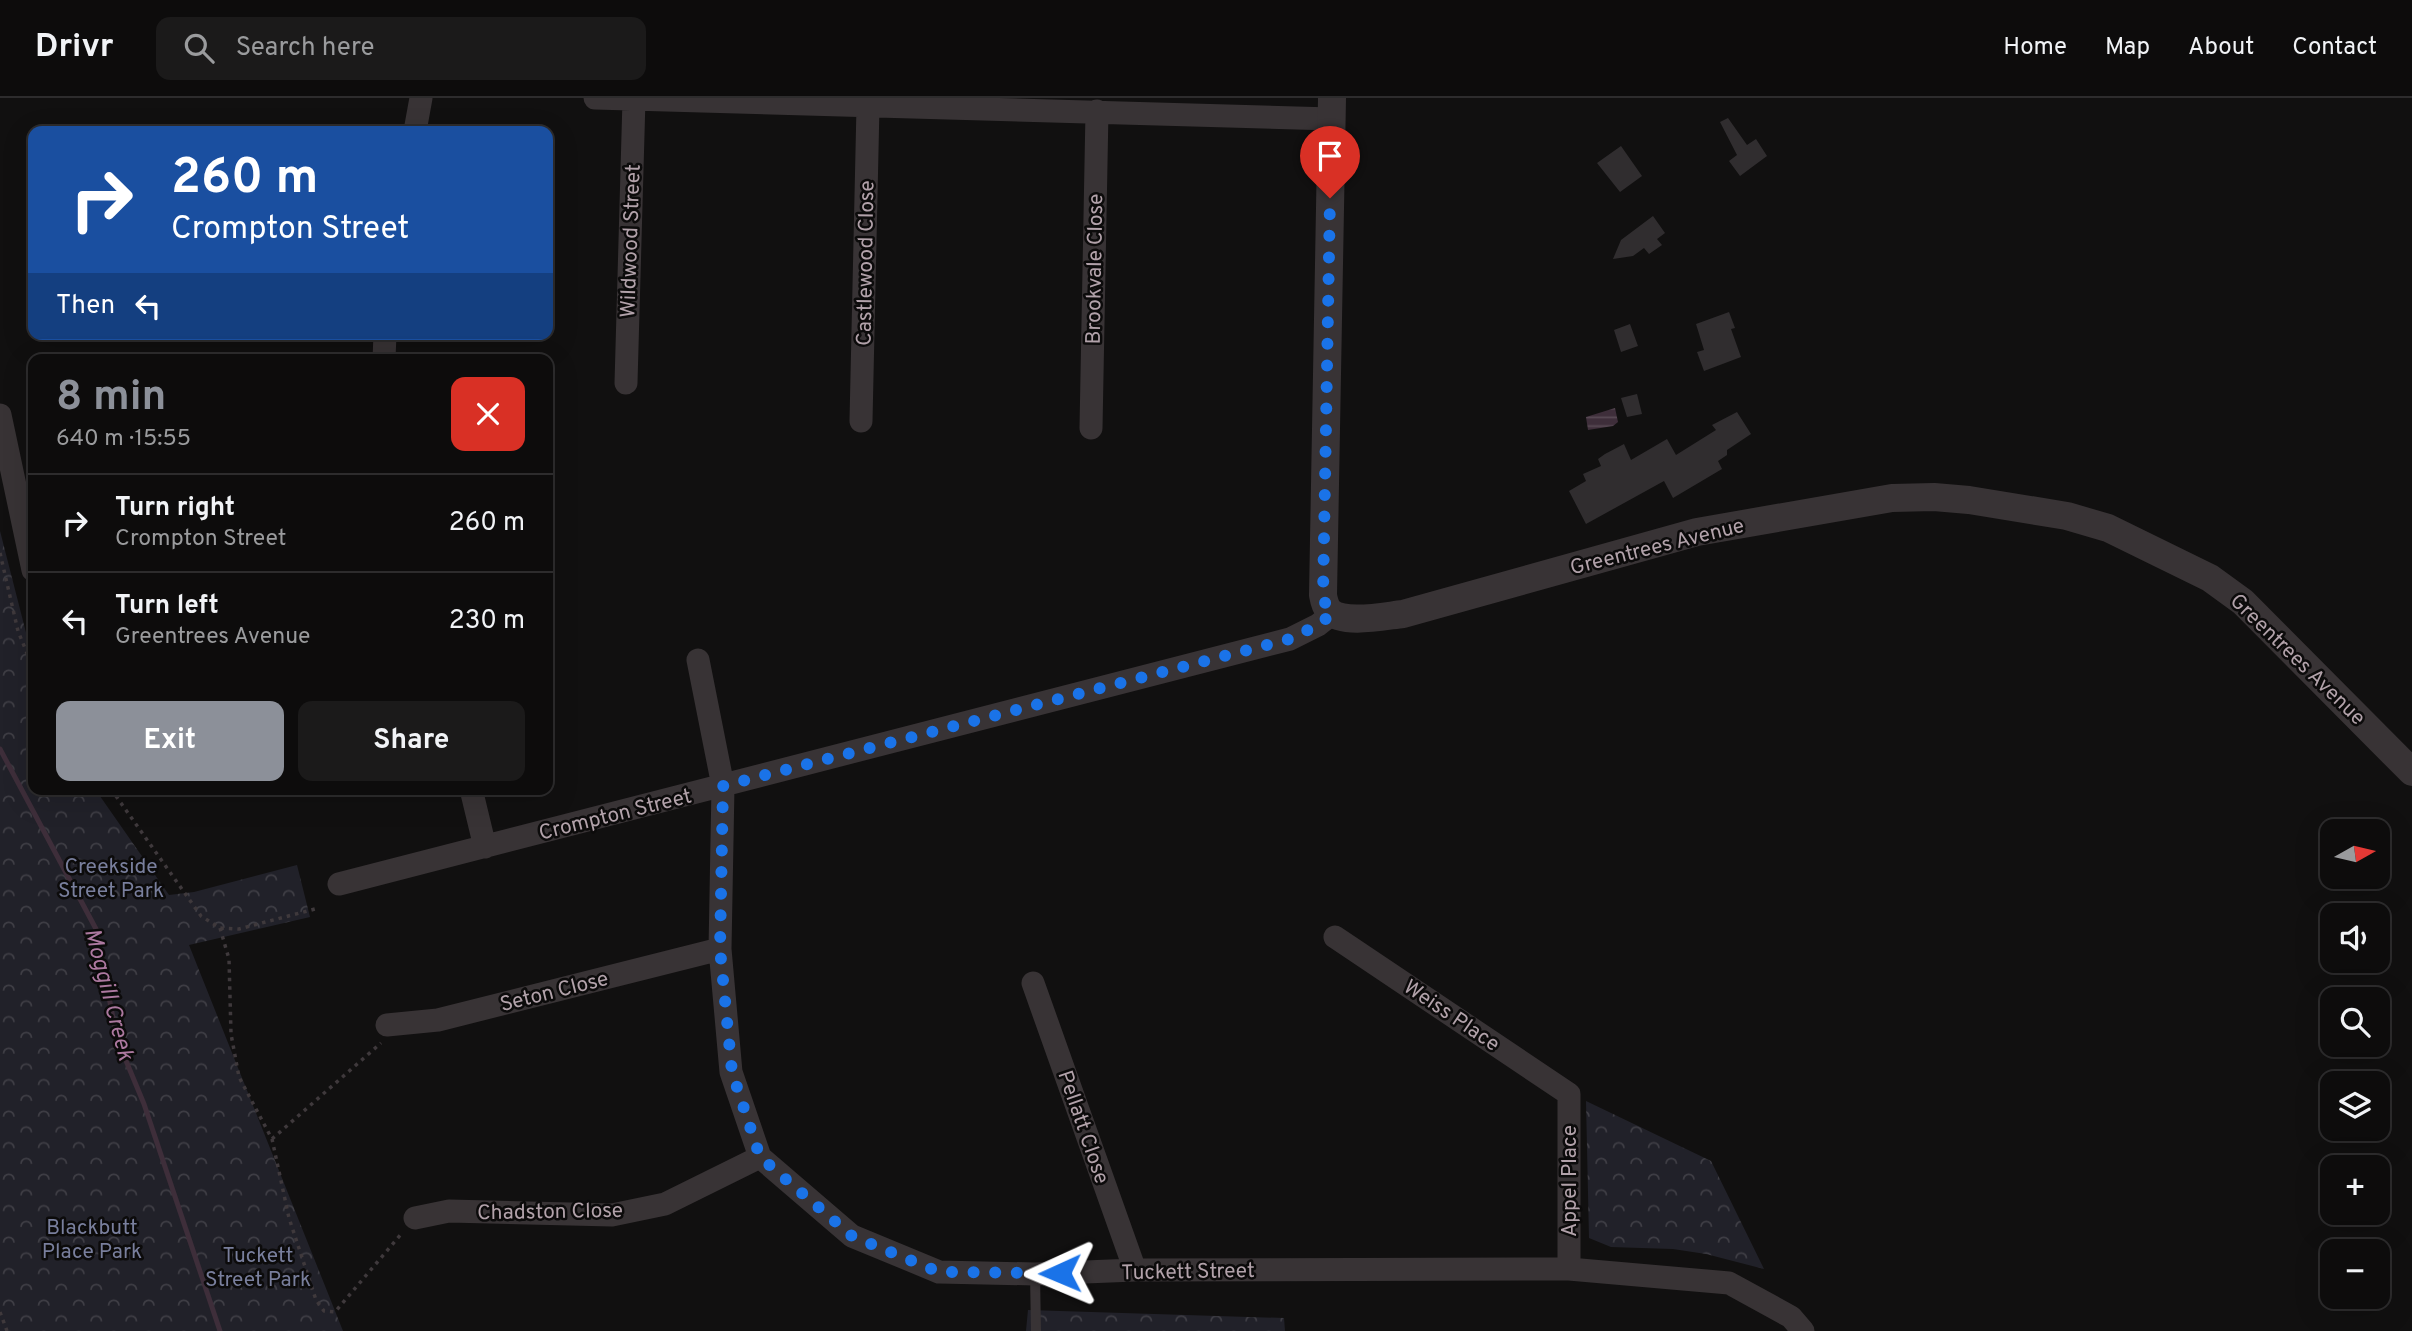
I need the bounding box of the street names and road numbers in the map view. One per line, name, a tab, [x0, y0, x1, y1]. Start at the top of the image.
street label: Wildwood Street	[615, 164, 648, 318]
street label: Castlewood Close	[852, 180, 881, 346]
street label: Brookvale Close	[1081, 193, 1110, 345]
street label: Greentrees Avenue	[1568, 513, 1747, 582]
street label: Greentrees Avenue	[2223, 588, 2371, 732]
street label: Crompton Street	[536, 783, 695, 847]
street label: Seton Close	[497, 966, 611, 1019]
street label: Weiss Place	[1398, 974, 1505, 1058]
street label: Pellatt Close	[1051, 1067, 1115, 1188]
street label: Appel Place	[1557, 1125, 1584, 1237]
street label: Chadston Close	[477, 1198, 623, 1227]
street label: Tuckett Street	[1121, 1258, 1255, 1287]

